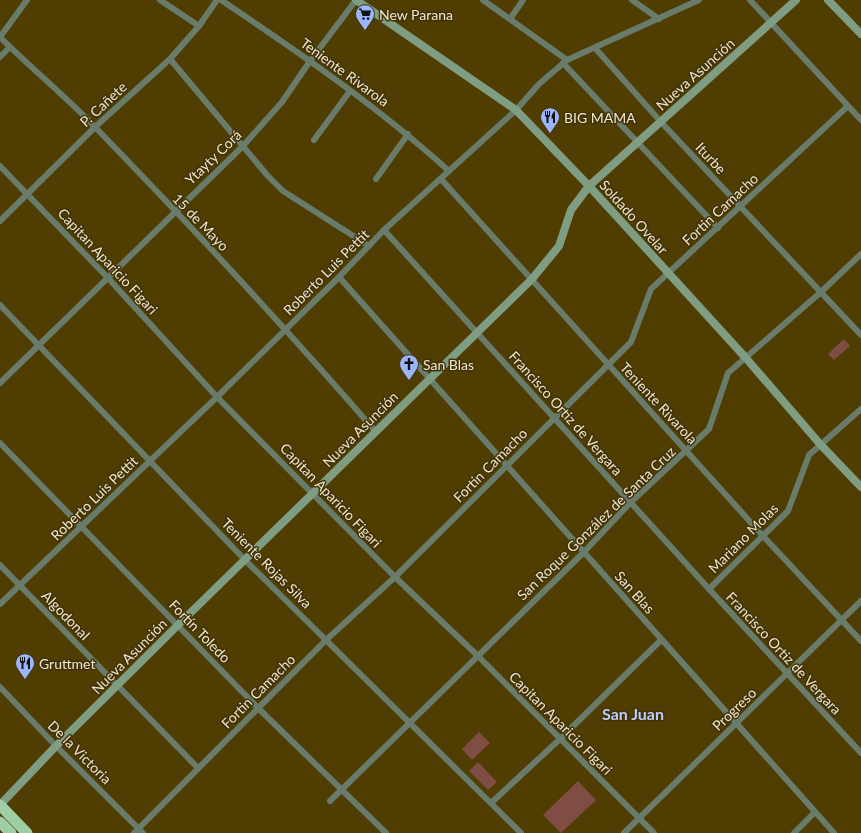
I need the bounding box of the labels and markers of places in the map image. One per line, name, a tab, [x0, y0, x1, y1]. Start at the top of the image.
supermarket icon: New Parana	[354, 3, 376, 31]
place label: New Parana	[379, 6, 453, 23]
restaurant icon: BIG MAMA	[539, 106, 561, 134]
place label: BIG MAMA	[564, 109, 636, 126]
church icon: San Blas	[398, 353, 420, 381]
place label: San Blas	[423, 356, 474, 373]
restaurant icon: Gruttmet	[14, 652, 36, 680]
place label: Gruttmet	[39, 655, 95, 672]

